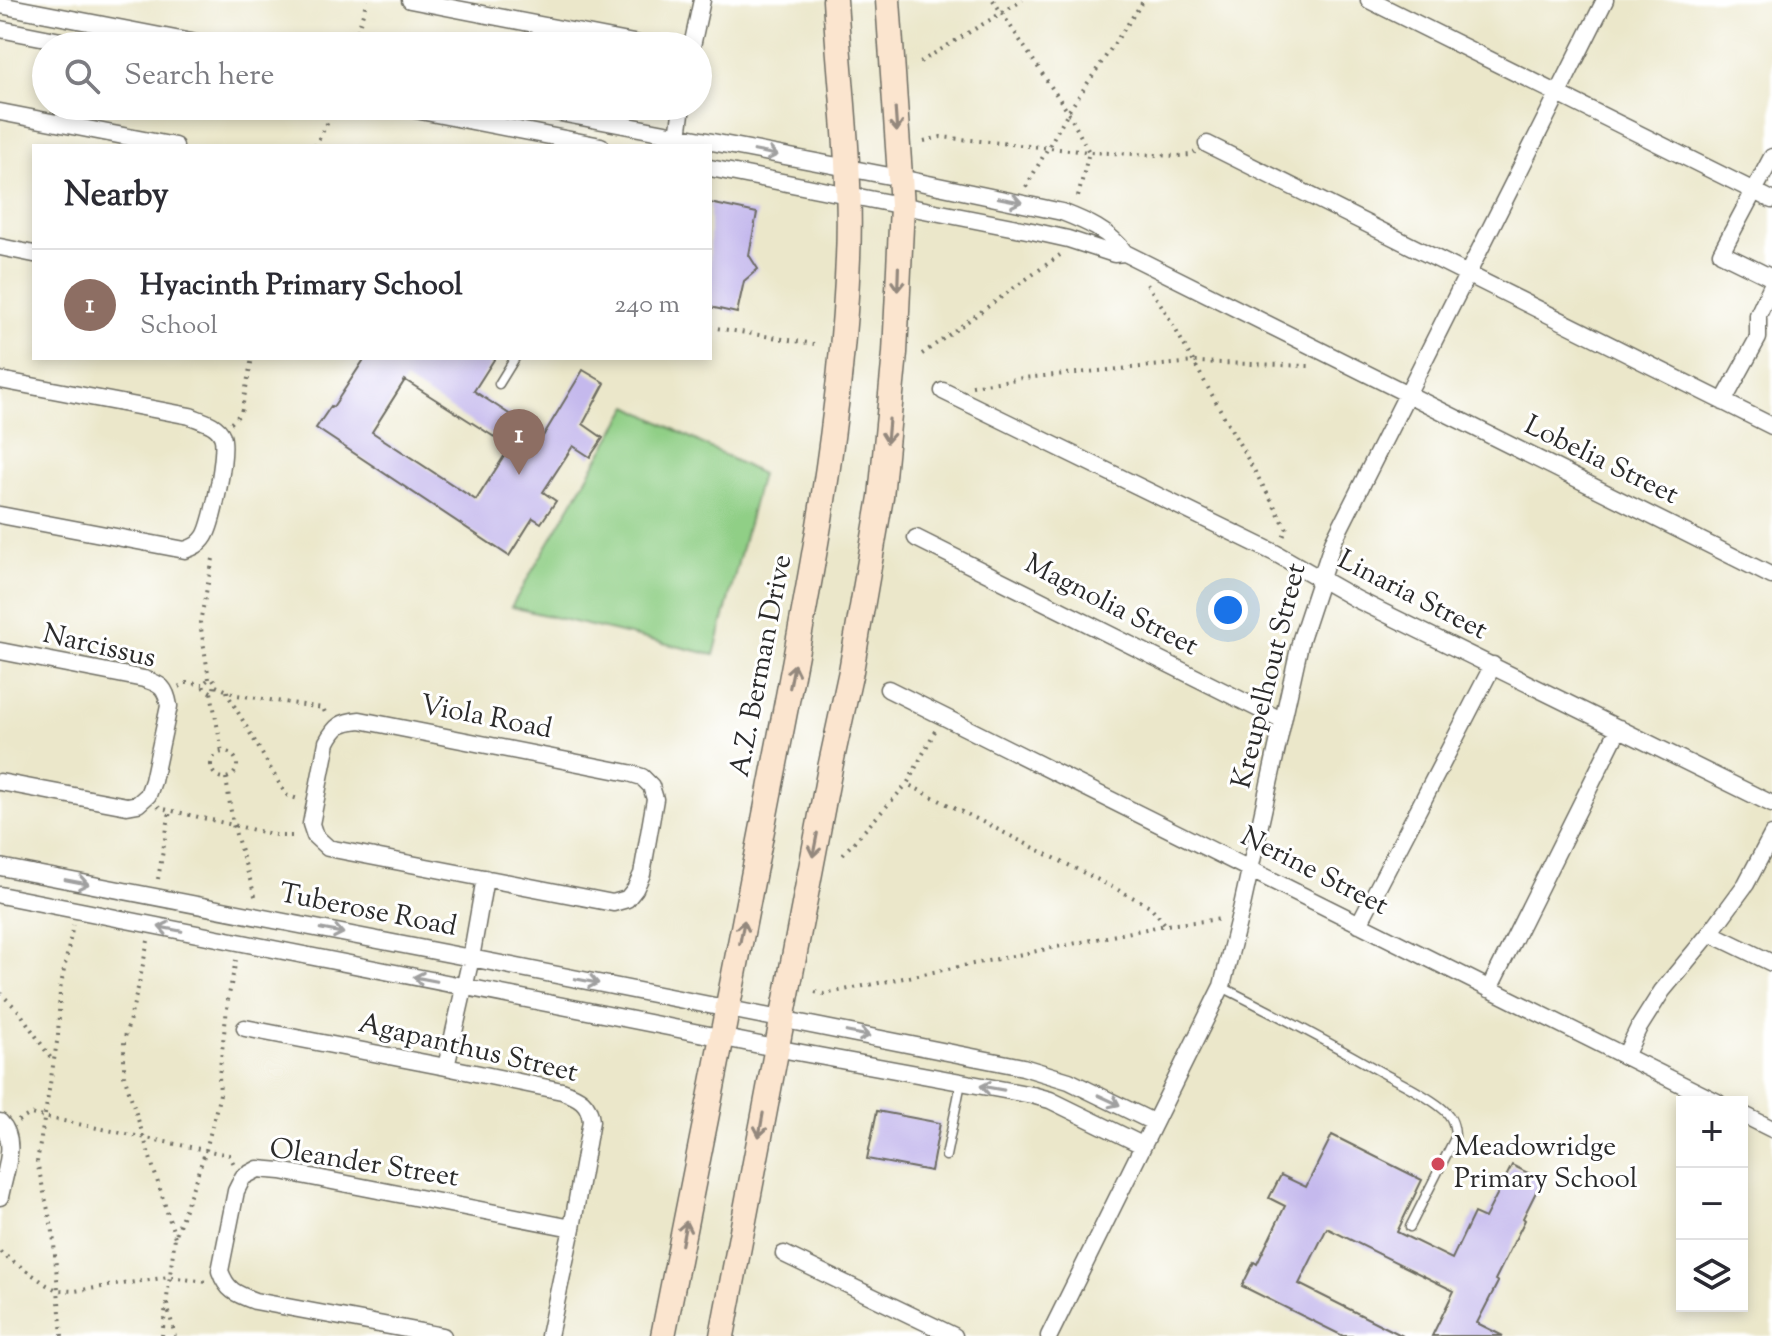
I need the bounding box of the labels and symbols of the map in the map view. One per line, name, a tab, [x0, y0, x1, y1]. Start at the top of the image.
one-way arrow	[889, 106, 904, 133]
one-way arrow	[753, 147, 778, 162]
one-way arrow	[996, 193, 1022, 208]
one-way arrow	[891, 266, 906, 292]
street label: Lobelia Street	[1517, 406, 1685, 516]
pin: 1	[493, 409, 545, 475]
one-way arrow	[881, 417, 896, 444]
street label: Linaria Street	[1330, 541, 1494, 651]
street label: Magnolia Street	[1017, 545, 1205, 667]
street label: A.Z. Berman Drive	[721, 551, 803, 781]
street label: Kreupelhout Street	[1223, 559, 1317, 793]
your location	[1208, 590, 1248, 630]
street label: Narcissus	[38, 615, 160, 679]
one-way arrow	[785, 664, 800, 690]
street label: Viola Road	[417, 686, 556, 750]
street label: Nerine Street	[1233, 818, 1395, 927]
one-way arrow	[807, 832, 822, 857]
street label: Tuberose Road	[276, 874, 460, 948]
one-way arrow	[63, 875, 89, 890]
one-way arrow	[735, 919, 750, 945]
one-way arrow	[158, 921, 183, 936]
one-way arrow	[319, 924, 344, 939]
one-way arrow	[413, 971, 438, 986]
one-way arrow	[574, 974, 599, 989]
street label: Agapanthus Street	[354, 1004, 582, 1094]
one-way arrow	[845, 1027, 870, 1042]
one-way arrow	[980, 1079, 1005, 1094]
one-way arrow	[1096, 1093, 1120, 1108]
one-way arrow	[753, 1112, 768, 1137]
place label: Meadowridge Primary School	[1454, 1128, 1638, 1200]
street label: Oleander Street	[267, 1129, 462, 1199]
marker: Meadowridge Primary School	[1429, 1155, 1447, 1173]
one-way arrow	[677, 1221, 692, 1246]

